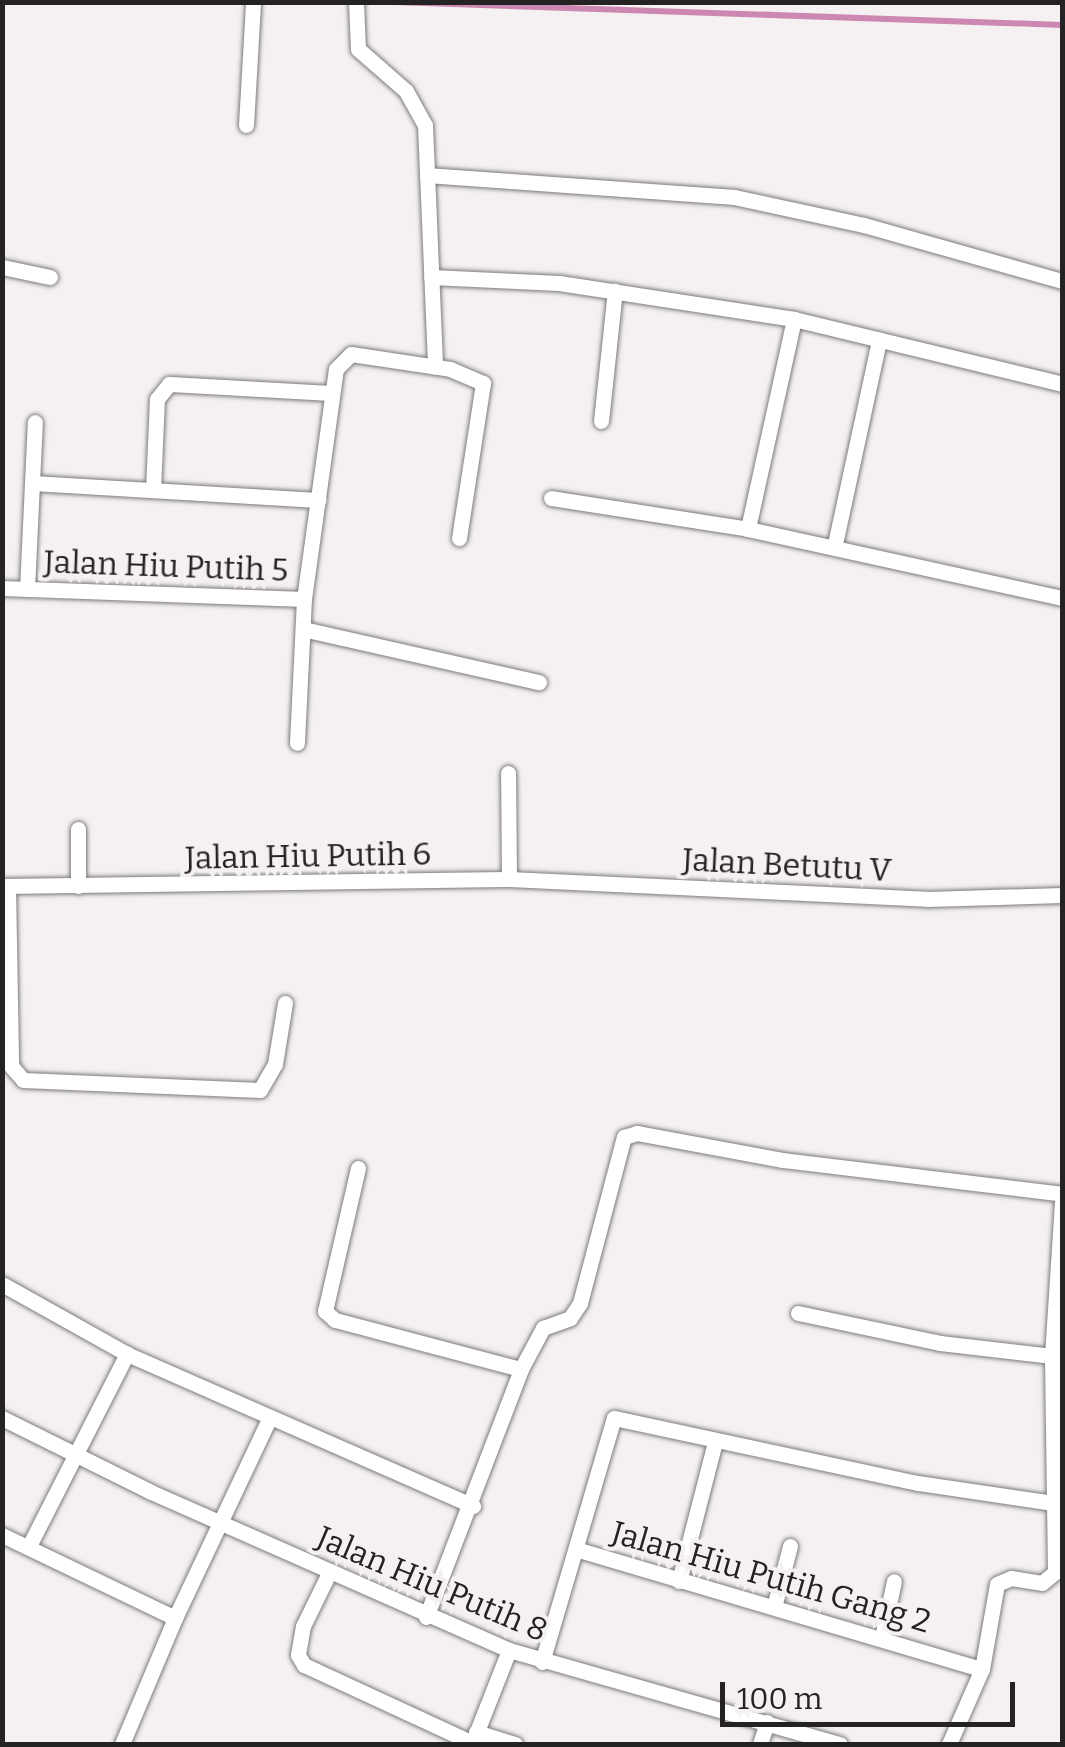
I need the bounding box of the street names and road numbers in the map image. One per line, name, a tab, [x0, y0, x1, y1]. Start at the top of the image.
street label: Jalan Hiu Putih 5	[43, 543, 289, 589]
street label: Jalan Hiu Putih 6	[185, 835, 431, 877]
street label: Jalan Betutu V	[681, 840, 893, 890]
street label: Jalan Hiu Putih Gang 2	[607, 1513, 935, 1641]
street label: Jalan Hiu Putih 8	[311, 1518, 553, 1650]

